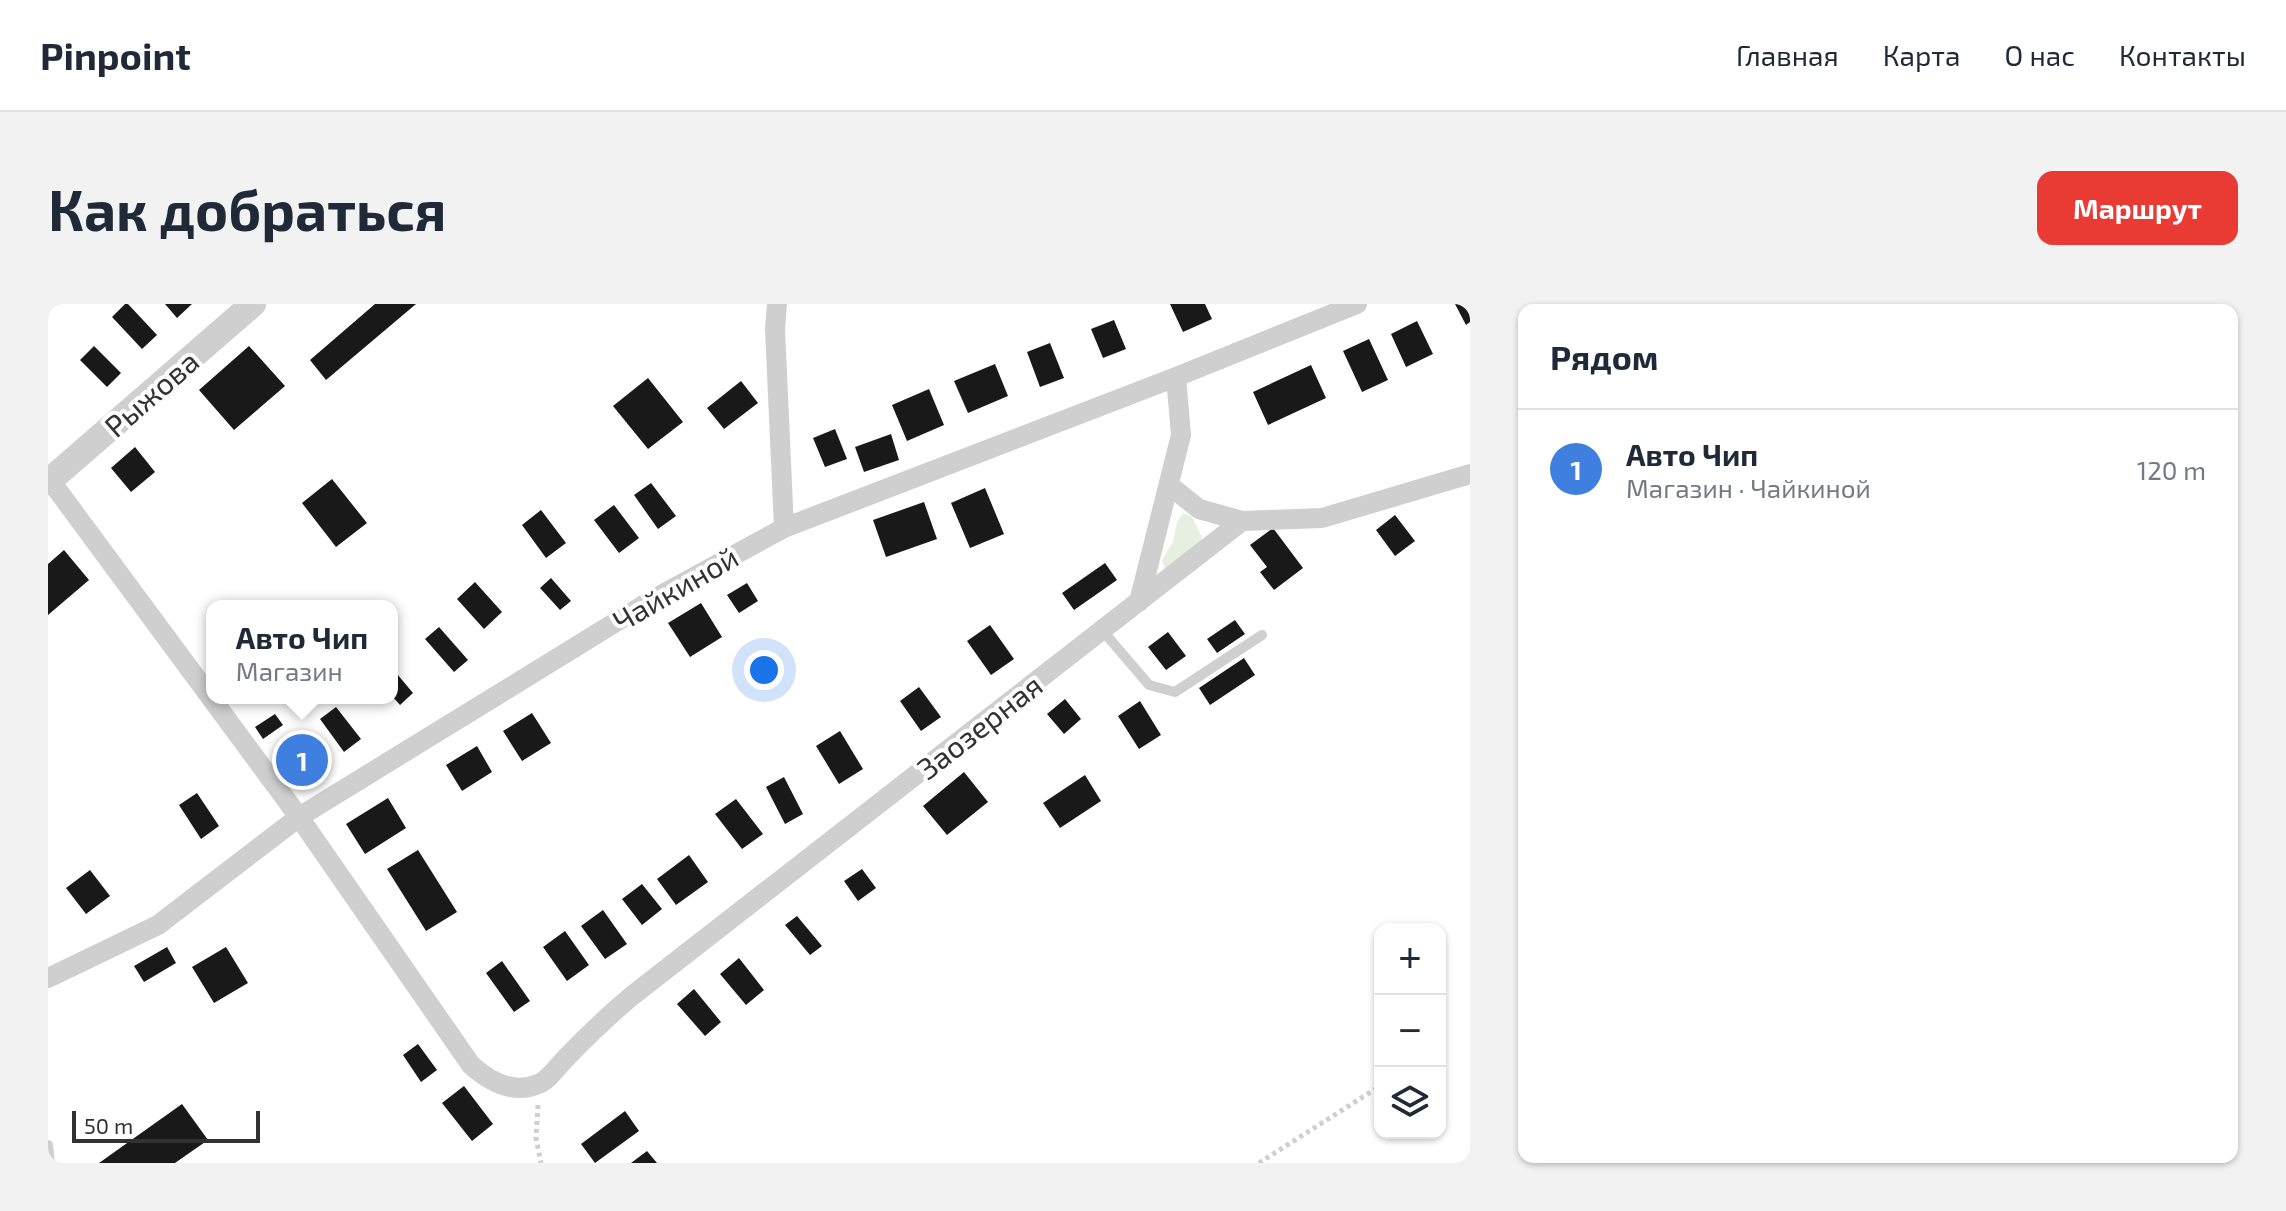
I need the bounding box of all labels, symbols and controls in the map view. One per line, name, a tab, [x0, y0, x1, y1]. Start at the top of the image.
text: Pinpoint	[40, 32, 191, 78]
text: Главная	[1736, 38, 1839, 72]
text: Карта	[1883, 38, 1961, 72]
text: О нас	[2005, 38, 2075, 72]
text: Контакты	[2119, 38, 2246, 72]
button: Маршрут	[2037, 171, 2238, 245]
text: Как добраться	[48, 175, 446, 242]
text: Рядом	[1550, 336, 1658, 377]
street label: Рыжова	[96, 342, 206, 444]
text: Авто Чип	[1626, 436, 1758, 472]
text: 1	[1570, 454, 1582, 485]
text: 120 m	[2137, 454, 2206, 485]
text: Магазин · Чайкиной	[1626, 472, 1871, 503]
street label: Чайкиной	[606, 538, 744, 638]
popup	[206, 600, 398, 704]
text: Авто Чип	[236, 619, 368, 655]
your location	[744, 650, 784, 690]
text: Магазин	[236, 655, 343, 686]
street label: Заозерная	[909, 666, 1049, 786]
pin: 1	[276, 730, 328, 790]
map controls	[1374, 923, 1446, 1139]
button: +	[1374, 923, 1446, 995]
button: −	[1374, 995, 1446, 1067]
button: layers	[1374, 1067, 1446, 1139]
scale bar	[72, 1107, 260, 1143]
text: 50 m	[84, 1112, 133, 1138]

